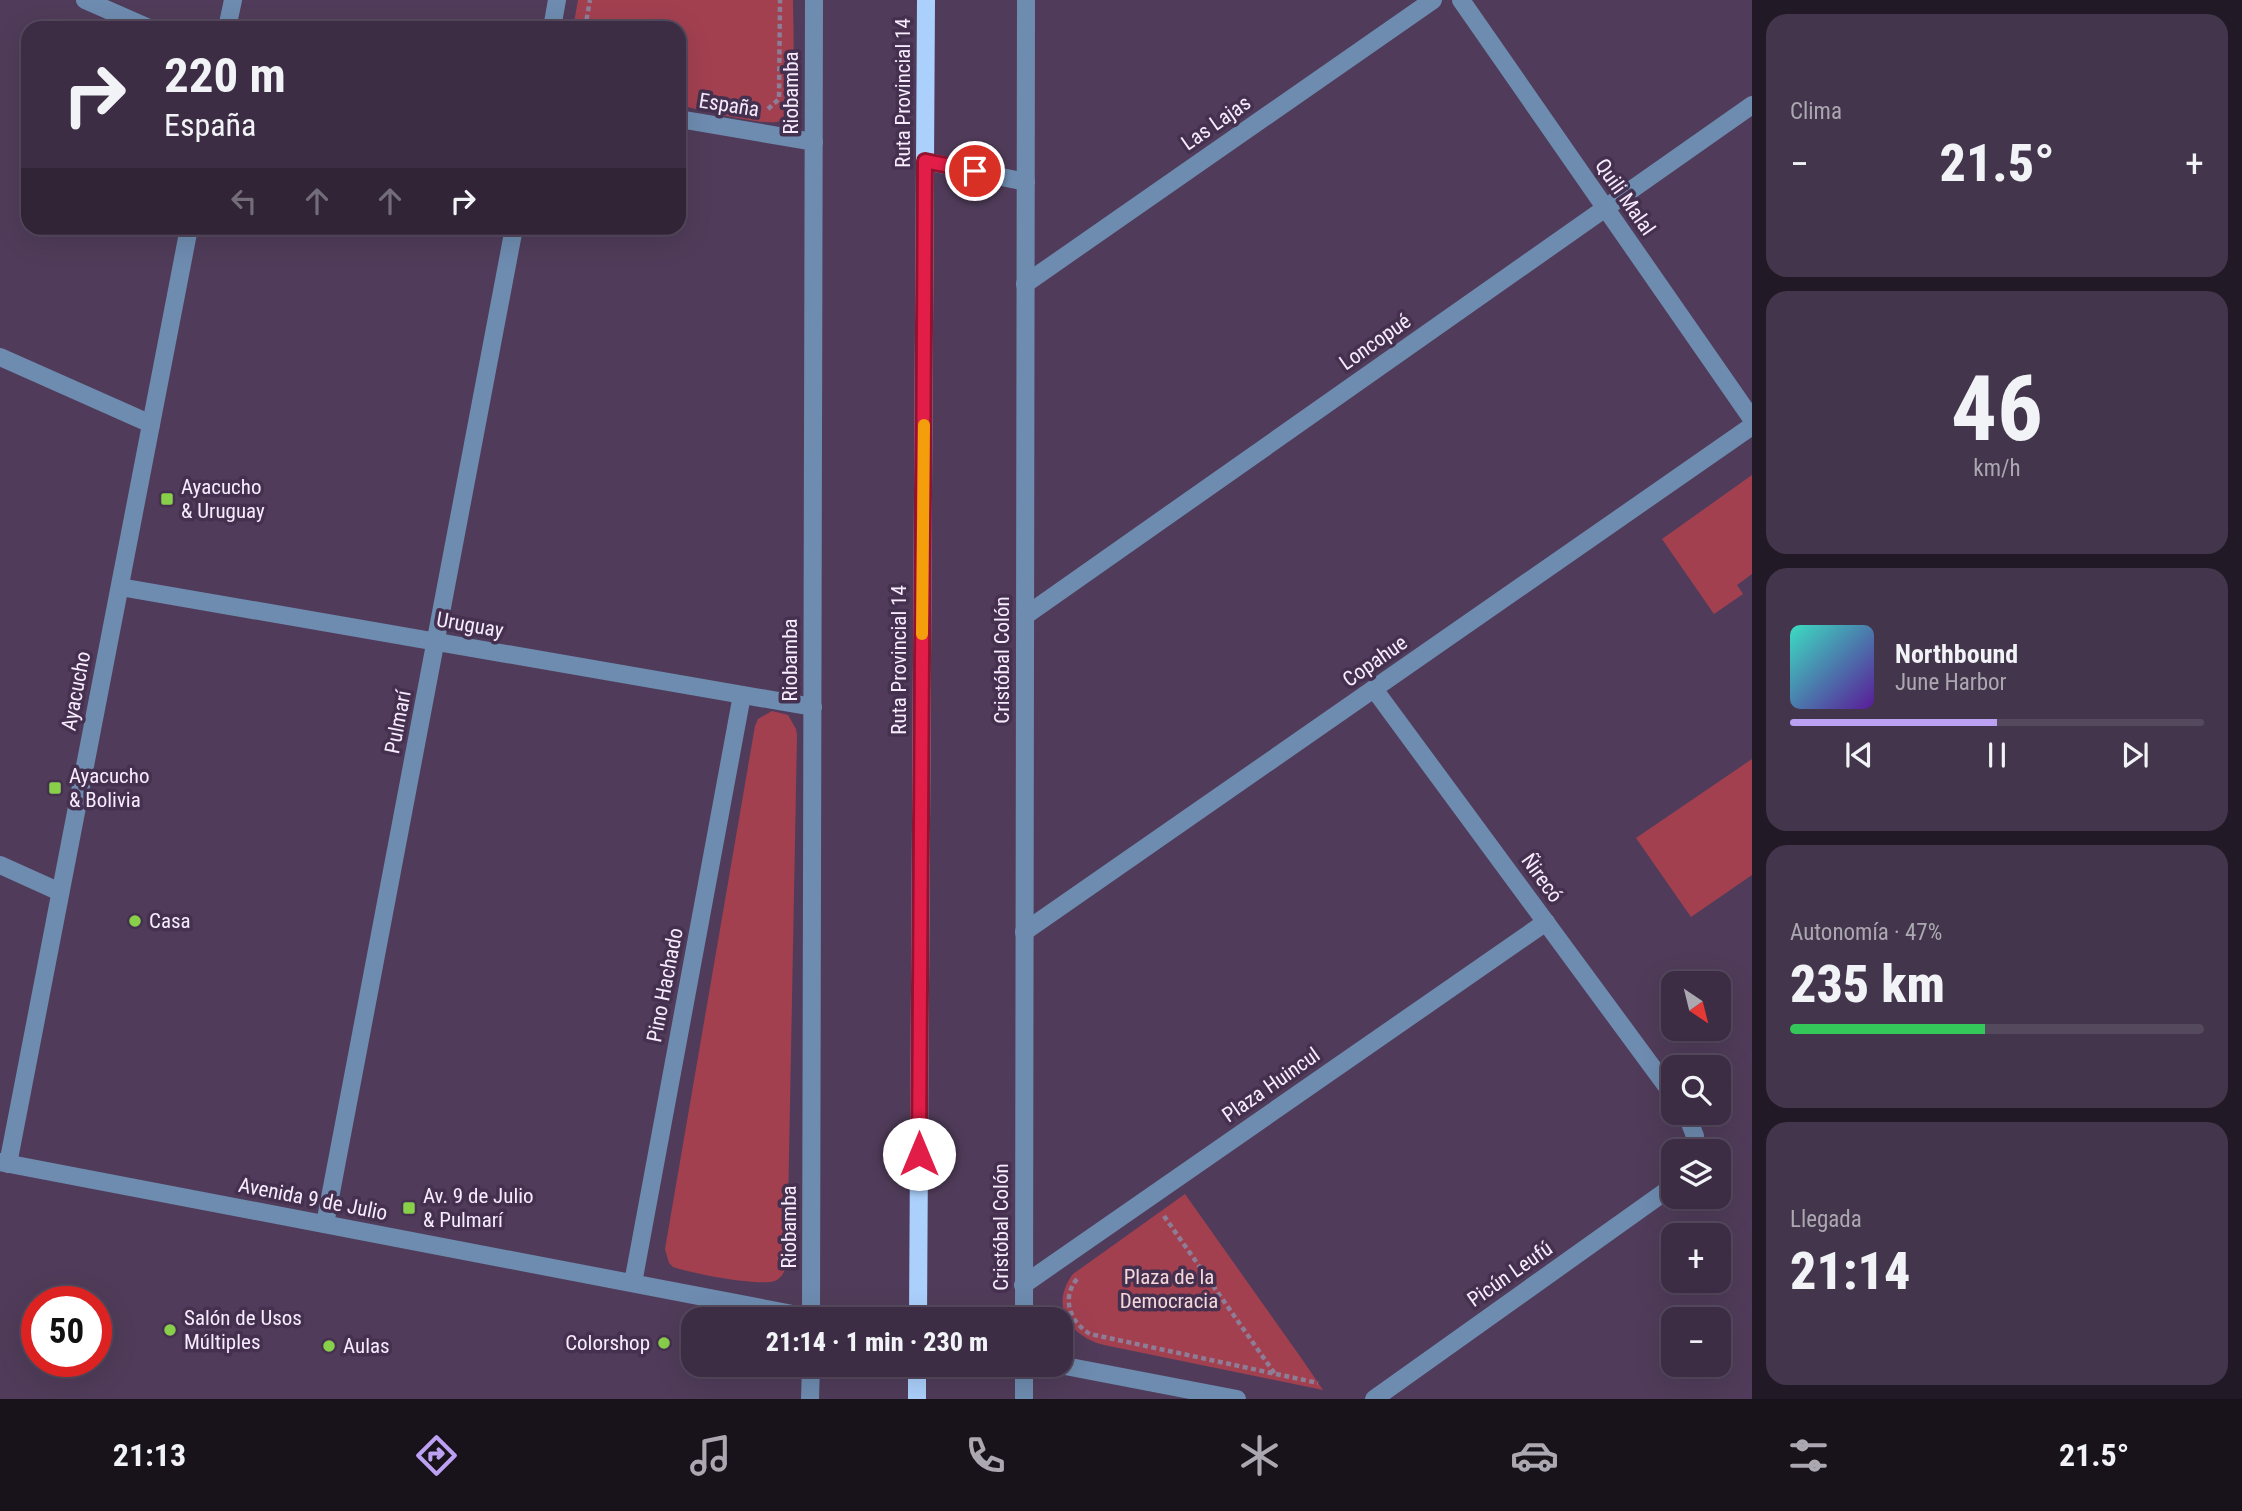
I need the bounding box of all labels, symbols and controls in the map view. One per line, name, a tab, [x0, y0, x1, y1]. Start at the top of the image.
street label: Ruta Provincial 14	[891, 18, 915, 168]
text: 220 m	[164, 47, 286, 104]
icon: right	[49, 49, 140, 140]
street label: Riobamba	[779, 51, 803, 135]
street label: España	[697, 88, 761, 122]
street label: Las Lajas	[1177, 91, 1255, 155]
text: Clima	[1790, 98, 1842, 125]
text: España	[164, 106, 256, 144]
text: 21.5°	[1939, 133, 2055, 194]
pin	[945, 141, 1005, 201]
text: −	[1790, 142, 1809, 186]
text: +	[2185, 142, 2204, 186]
icon: arrive	[956, 152, 994, 190]
street label: Quili Malal	[1590, 154, 1660, 240]
icon: left	[225, 182, 263, 220]
icon: ahead	[298, 182, 336, 220]
icon: ahead	[371, 182, 409, 220]
icon: right	[444, 182, 482, 220]
street label: Loncopué	[1335, 309, 1415, 375]
text: 46	[1951, 356, 2043, 462]
text: km/h	[1973, 455, 2021, 482]
place label: Ayacucho & Uruguay	[181, 475, 265, 523]
marker: Ayacucho & Uruguay	[159, 491, 175, 507]
street label: Ruta Provincial 14	[887, 585, 911, 735]
street label: Cristóbal Colón	[990, 596, 1014, 724]
street label: Uruguay	[435, 607, 506, 643]
street label: Riobamba	[778, 618, 802, 702]
street label: Copahue	[1338, 630, 1412, 692]
text: Northbound	[1895, 639, 2018, 669]
street label: Ayacucho	[57, 649, 95, 733]
text: June Harbor	[1895, 669, 2007, 696]
street label: Pulmarí	[380, 687, 416, 756]
icon: previous	[1840, 736, 1878, 774]
icon: pause	[1978, 736, 2016, 774]
icon: next	[2116, 736, 2154, 774]
place label: Ayacucho & Bolivia	[69, 764, 149, 812]
marker: Ayacucho & Bolivia	[47, 780, 63, 796]
street label: Ñirecó	[1516, 849, 1568, 907]
place label: Casa	[149, 909, 191, 933]
marker: Casa	[127, 913, 143, 929]
text: Autonomía · 47%	[1790, 919, 1942, 946]
street label: Pino Hachado	[642, 926, 688, 1044]
text: 235 km	[1790, 954, 1945, 1015]
north arrow	[1661, 971, 1731, 1041]
map controls	[1661, 971, 1731, 1377]
street label: Plaza Huincul	[1218, 1043, 1324, 1127]
button: search	[1661, 1055, 1731, 1125]
position arrow	[882, 1117, 956, 1191]
button: layers	[1661, 1139, 1731, 1209]
street label: Cristóbal Colón	[989, 1163, 1013, 1291]
street label: Avenida 9 de Julio	[236, 1173, 390, 1225]
place label: Av. 9 de Julio & Pulmarí	[423, 1184, 534, 1232]
street label: Riobamba	[777, 1185, 801, 1269]
marker: Av. 9 de Julio & Pulmarí	[401, 1200, 417, 1216]
text: Llegada	[1790, 1206, 1862, 1233]
button: +	[1661, 1223, 1731, 1293]
street label: Picún Leufú	[1463, 1236, 1557, 1312]
text: 21:14	[1790, 1241, 1910, 1302]
park label: Plaza de la Democracia	[1120, 1265, 1218, 1313]
speed limit sign: 50	[21, 1286, 112, 1377]
place label: Salón de Usos Múltiples	[184, 1306, 302, 1354]
button: −	[1661, 1307, 1731, 1377]
marker: Salón de Usos Múltiples	[162, 1322, 178, 1338]
text: 21:14 · 1 min · 230 m	[766, 1327, 988, 1357]
place label: Colorshop	[565, 1331, 650, 1355]
place label: Aulas	[343, 1334, 390, 1358]
marker: Colorshop	[656, 1335, 672, 1351]
marker: Aulas	[321, 1338, 337, 1354]
icon: directions	[412, 1431, 461, 1480]
icon: music	[686, 1431, 735, 1480]
icon: phone	[961, 1431, 1010, 1480]
icon: climate	[1235, 1431, 1284, 1480]
icon: car	[1510, 1431, 1559, 1480]
icon: filters	[1784, 1431, 1833, 1480]
text: 21:13	[113, 1436, 186, 1474]
text: 21.5°	[2059, 1436, 2129, 1474]

